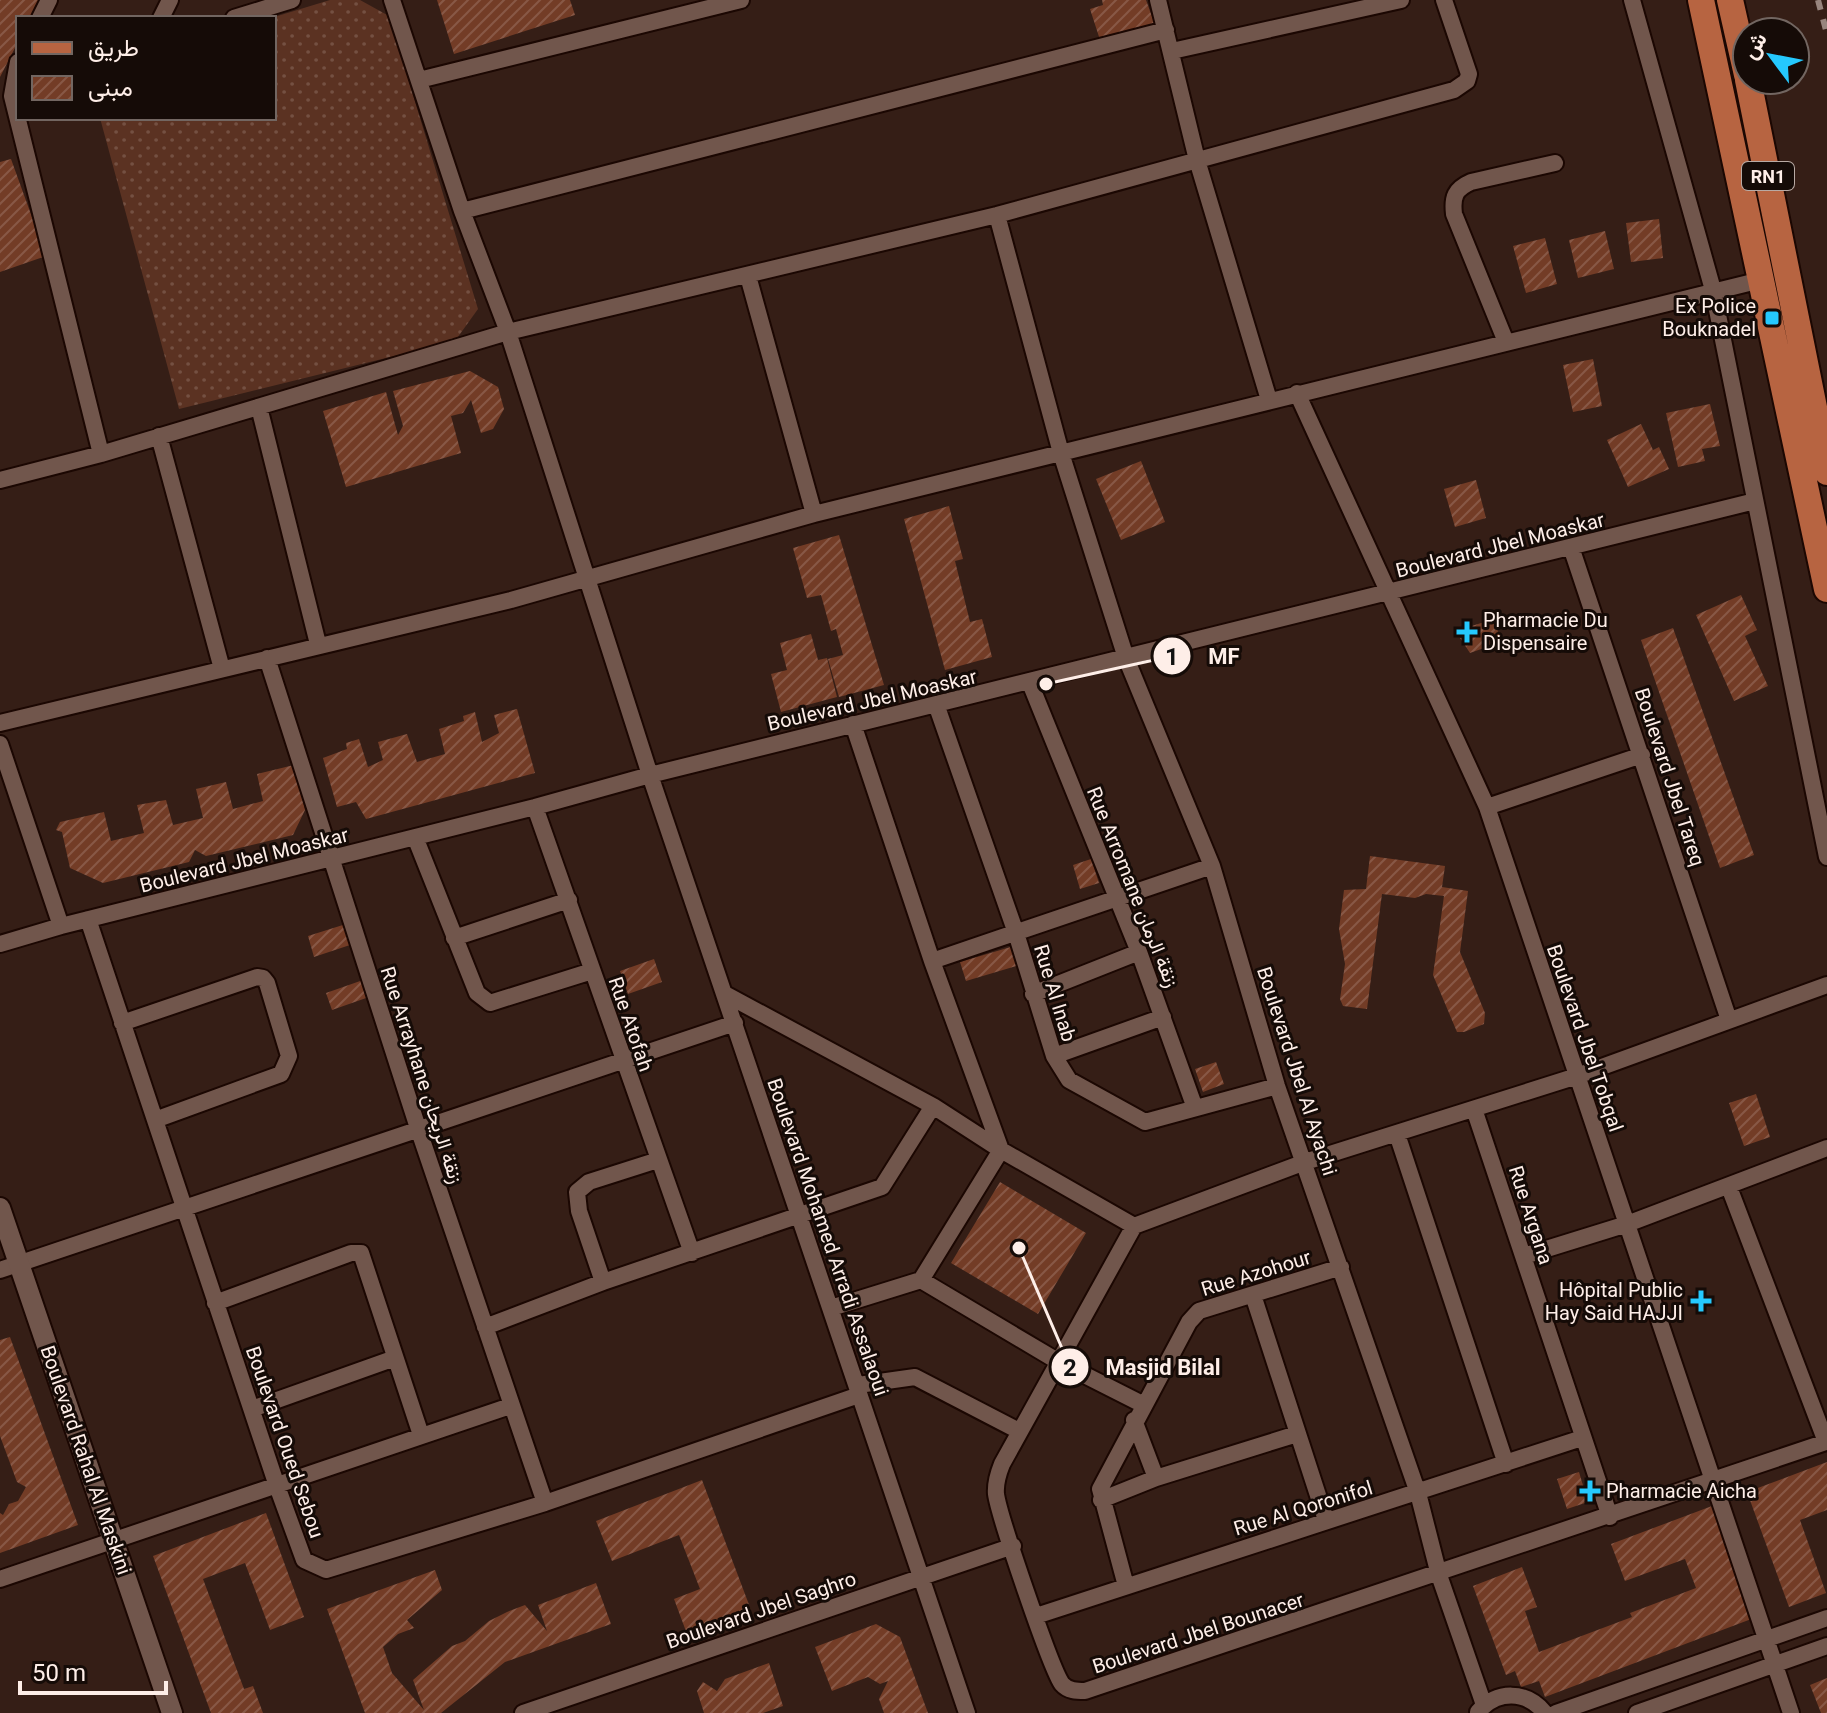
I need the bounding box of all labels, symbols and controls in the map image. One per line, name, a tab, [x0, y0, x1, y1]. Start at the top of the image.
legend	[16, 16, 276, 120]
north arrow	[1731, 16, 1811, 96]
text: ش	[1737, 28, 1773, 64]
text: طريق	[88, 34, 139, 63]
text: مبنى	[88, 74, 133, 102]
road number: RN1	[1742, 162, 1794, 190]
place label: Ex Police Bouknadel	[1662, 294, 1756, 341]
marker: Ex Police Bouknadel	[1763, 309, 1781, 327]
street label: Boulevard Jbel Moaskar	[1393, 507, 1607, 583]
place label: Pharmacie Du Dispensaire	[1483, 608, 1608, 655]
marker: Pharmacie Du Dispensaire	[1458, 623, 1476, 641]
callout: MF	[1152, 633, 1256, 679]
text: 1	[1165, 643, 1179, 671]
text: MF	[1208, 644, 1240, 669]
street label: Boulevard Jbel Moaskar	[765, 664, 979, 736]
street label: Boulevard Jbel Tareq	[1630, 685, 1710, 869]
street label: Rue Arromane زنقة الرمان	[1081, 783, 1184, 991]
street label: Boulevard Jbel Moaskar	[137, 822, 351, 898]
street label: Rue Al Inab	[1029, 941, 1081, 1045]
street label: Boulevard Jbel Tobqal	[1542, 941, 1628, 1135]
street label: Rue Arrayhane زنقة الريحان	[375, 963, 468, 1187]
street label: Boulevard Jbel Al Ayachi	[1252, 964, 1342, 1178]
street label: Rue Atofah	[604, 974, 658, 1074]
street label: Boulevard Mohamed Arradi Assalaoui	[762, 1075, 894, 1399]
street label: Rue Argana	[1504, 1163, 1558, 1267]
street label: Rue Azohour	[1198, 1245, 1314, 1301]
place label: Hôpital Public Hay Said HAJJI	[1545, 1278, 1683, 1325]
marker: Hôpital Public Hay Said HAJJI	[1690, 1290, 1712, 1312]
street label: Boulevard Rahal Al Maskini	[35, 1342, 137, 1578]
street label: Boulevard Oued Sebou	[241, 1343, 329, 1541]
callout: Masjid Bilal	[1050, 1344, 1237, 1390]
text: 2	[1063, 1354, 1077, 1382]
text: Masjid Bilal	[1105, 1355, 1221, 1380]
street label: Rue Al Qoronifol	[1231, 1475, 1375, 1541]
place label: Pharmacie Aicha	[1606, 1479, 1757, 1503]
marker: Pharmacie Aicha	[1581, 1482, 1599, 1500]
street label: Boulevard Jbel Saghro	[663, 1566, 859, 1654]
street label: Boulevard Jbel Bounacer	[1089, 1587, 1307, 1679]
scale bar	[20, 1645, 166, 1695]
text: 50 m	[32, 1659, 86, 1687]

